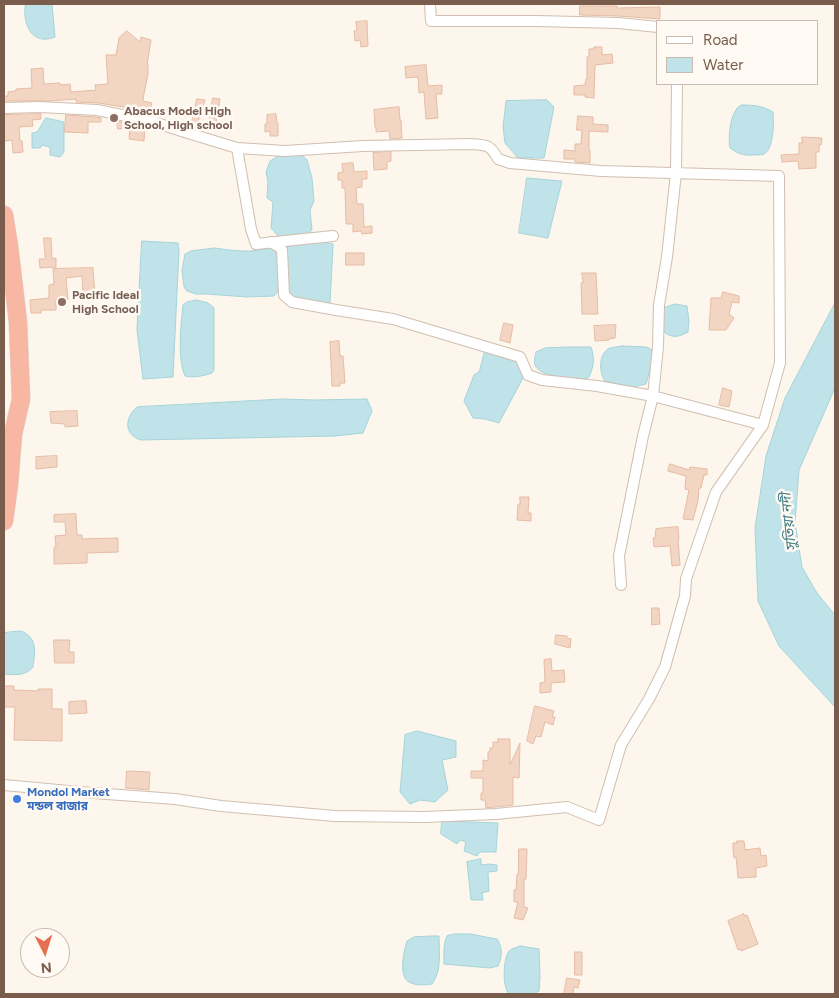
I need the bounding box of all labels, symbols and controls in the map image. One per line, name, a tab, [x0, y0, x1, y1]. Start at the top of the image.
legend	[656, 20, 819, 85]
text: Road	[703, 31, 738, 49]
text: Water	[703, 56, 743, 74]
place label: Abacus Model High School, High school	[124, 104, 232, 132]
marker: Abacus Model High School, High school	[108, 112, 120, 124]
place label: Pacific Ideal High School	[72, 288, 139, 316]
marker: Pacific Ideal High School	[56, 296, 68, 308]
water label: সুতিয়া নদী	[778, 492, 800, 552]
place label: Mondol Market মন্ডল বাজার	[27, 785, 110, 813]
marker: Mondol Market মন্ডল বাজার	[11, 793, 23, 805]
north arrow	[20, 928, 70, 978]
text: N	[40, 959, 52, 976]

